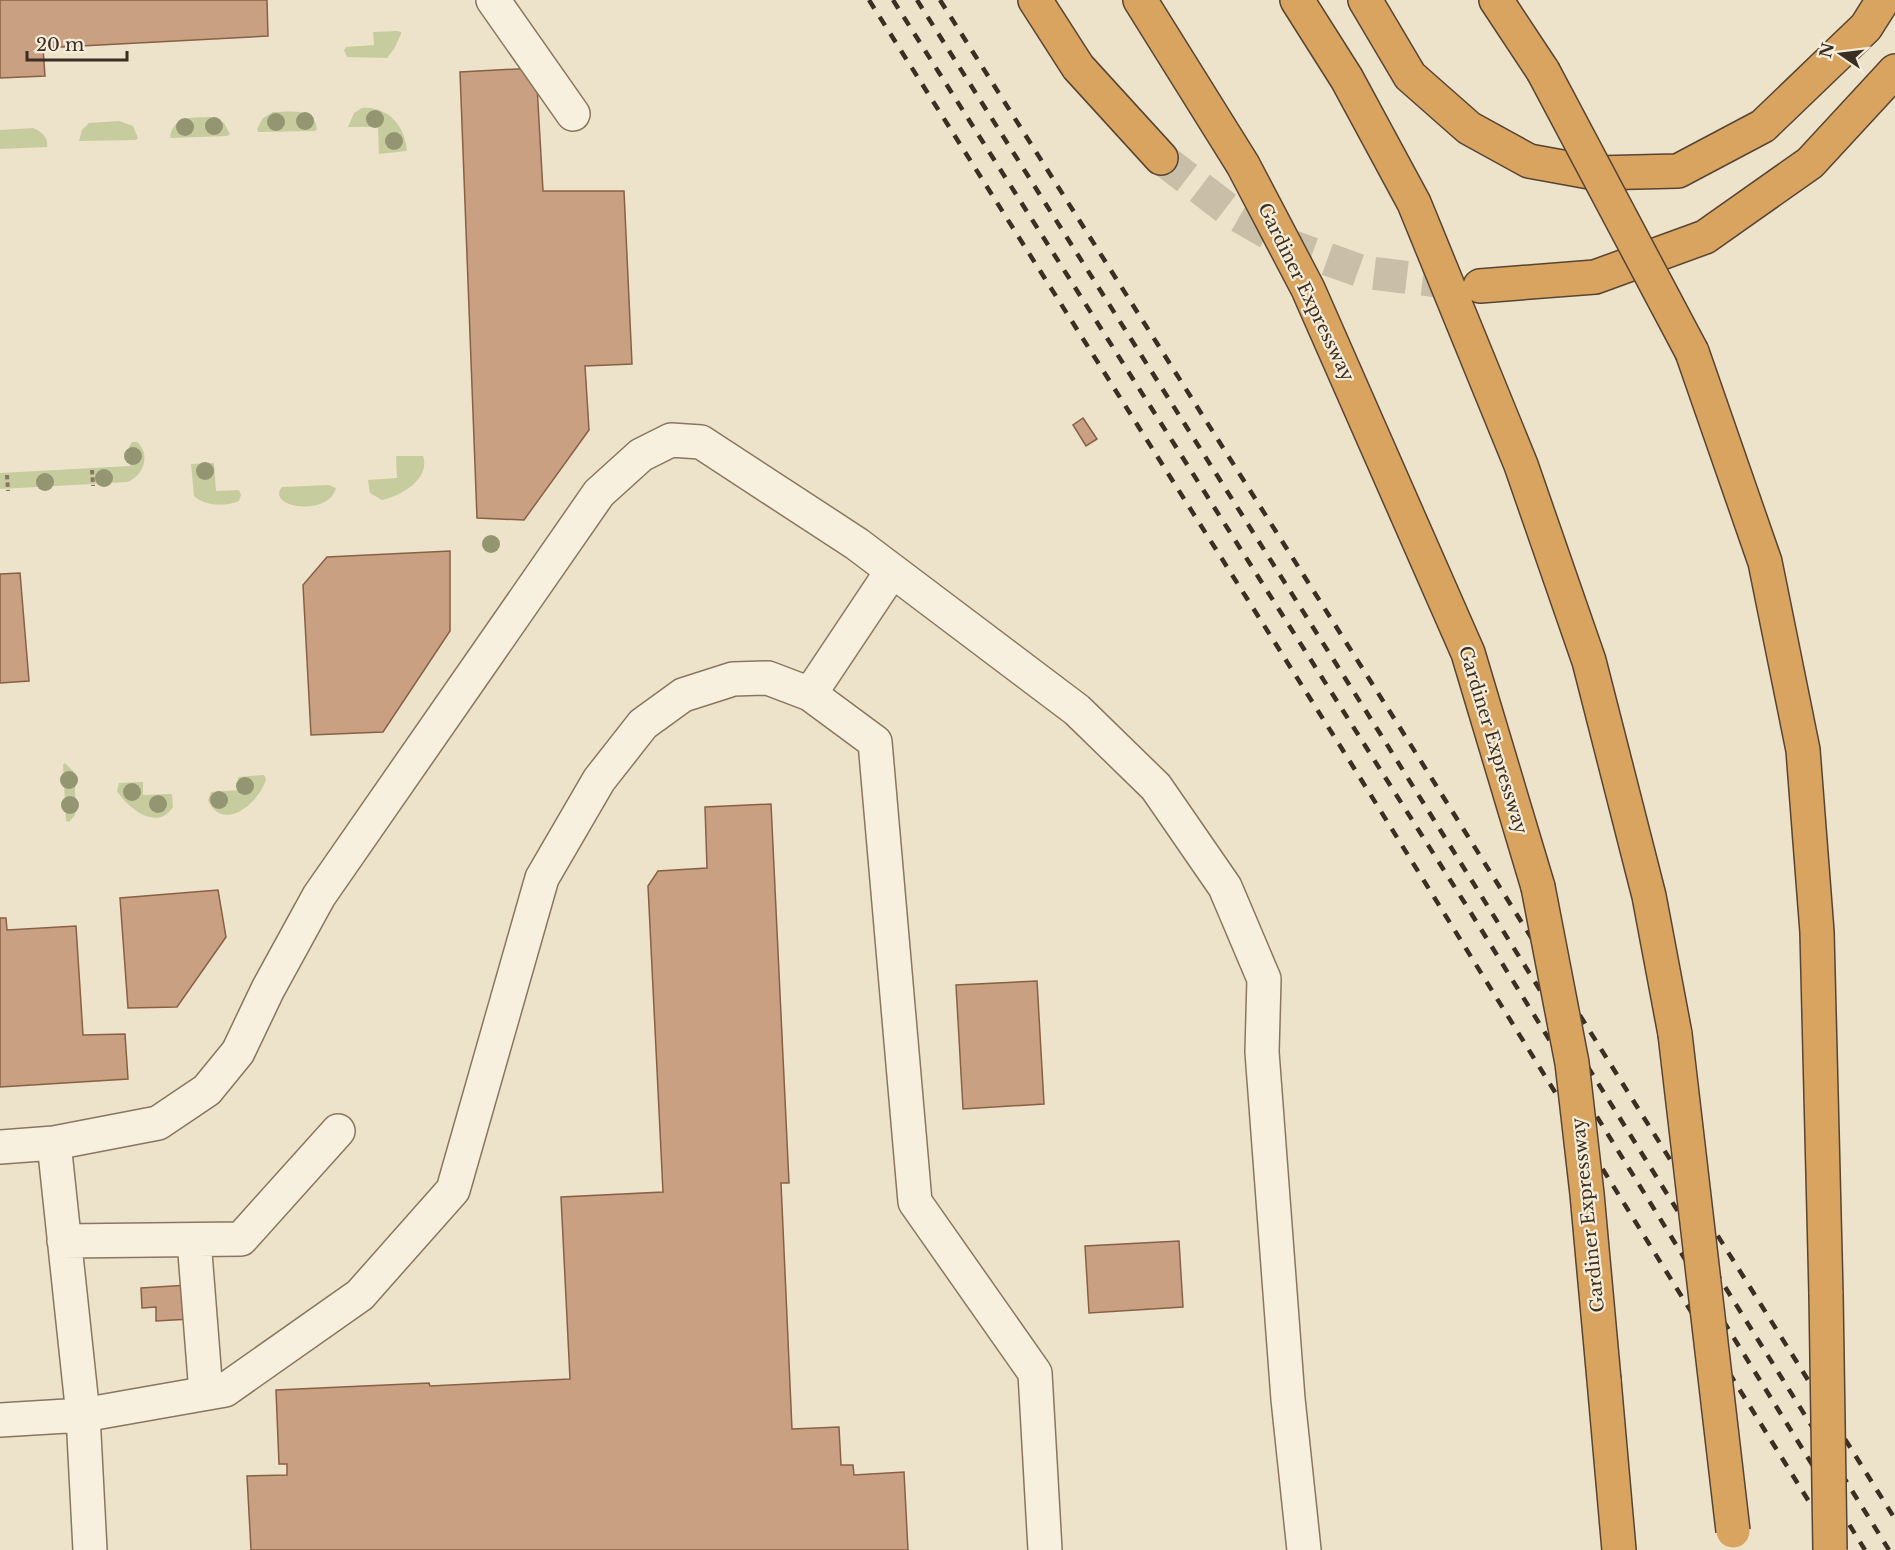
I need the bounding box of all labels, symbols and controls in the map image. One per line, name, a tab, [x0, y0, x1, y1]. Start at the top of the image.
scale bar	[27, 24, 128, 62]
north arrow	[1811, 24, 1871, 84]
text: 20 m	[36, 34, 84, 56]
text: N	[1815, 41, 1838, 60]
street label: Gardiner Expressway	[1253, 199, 1359, 385]
street label: Gardiner Expressway	[1454, 643, 1532, 837]
street label: Gardiner Expressway	[1567, 1116, 1609, 1314]

